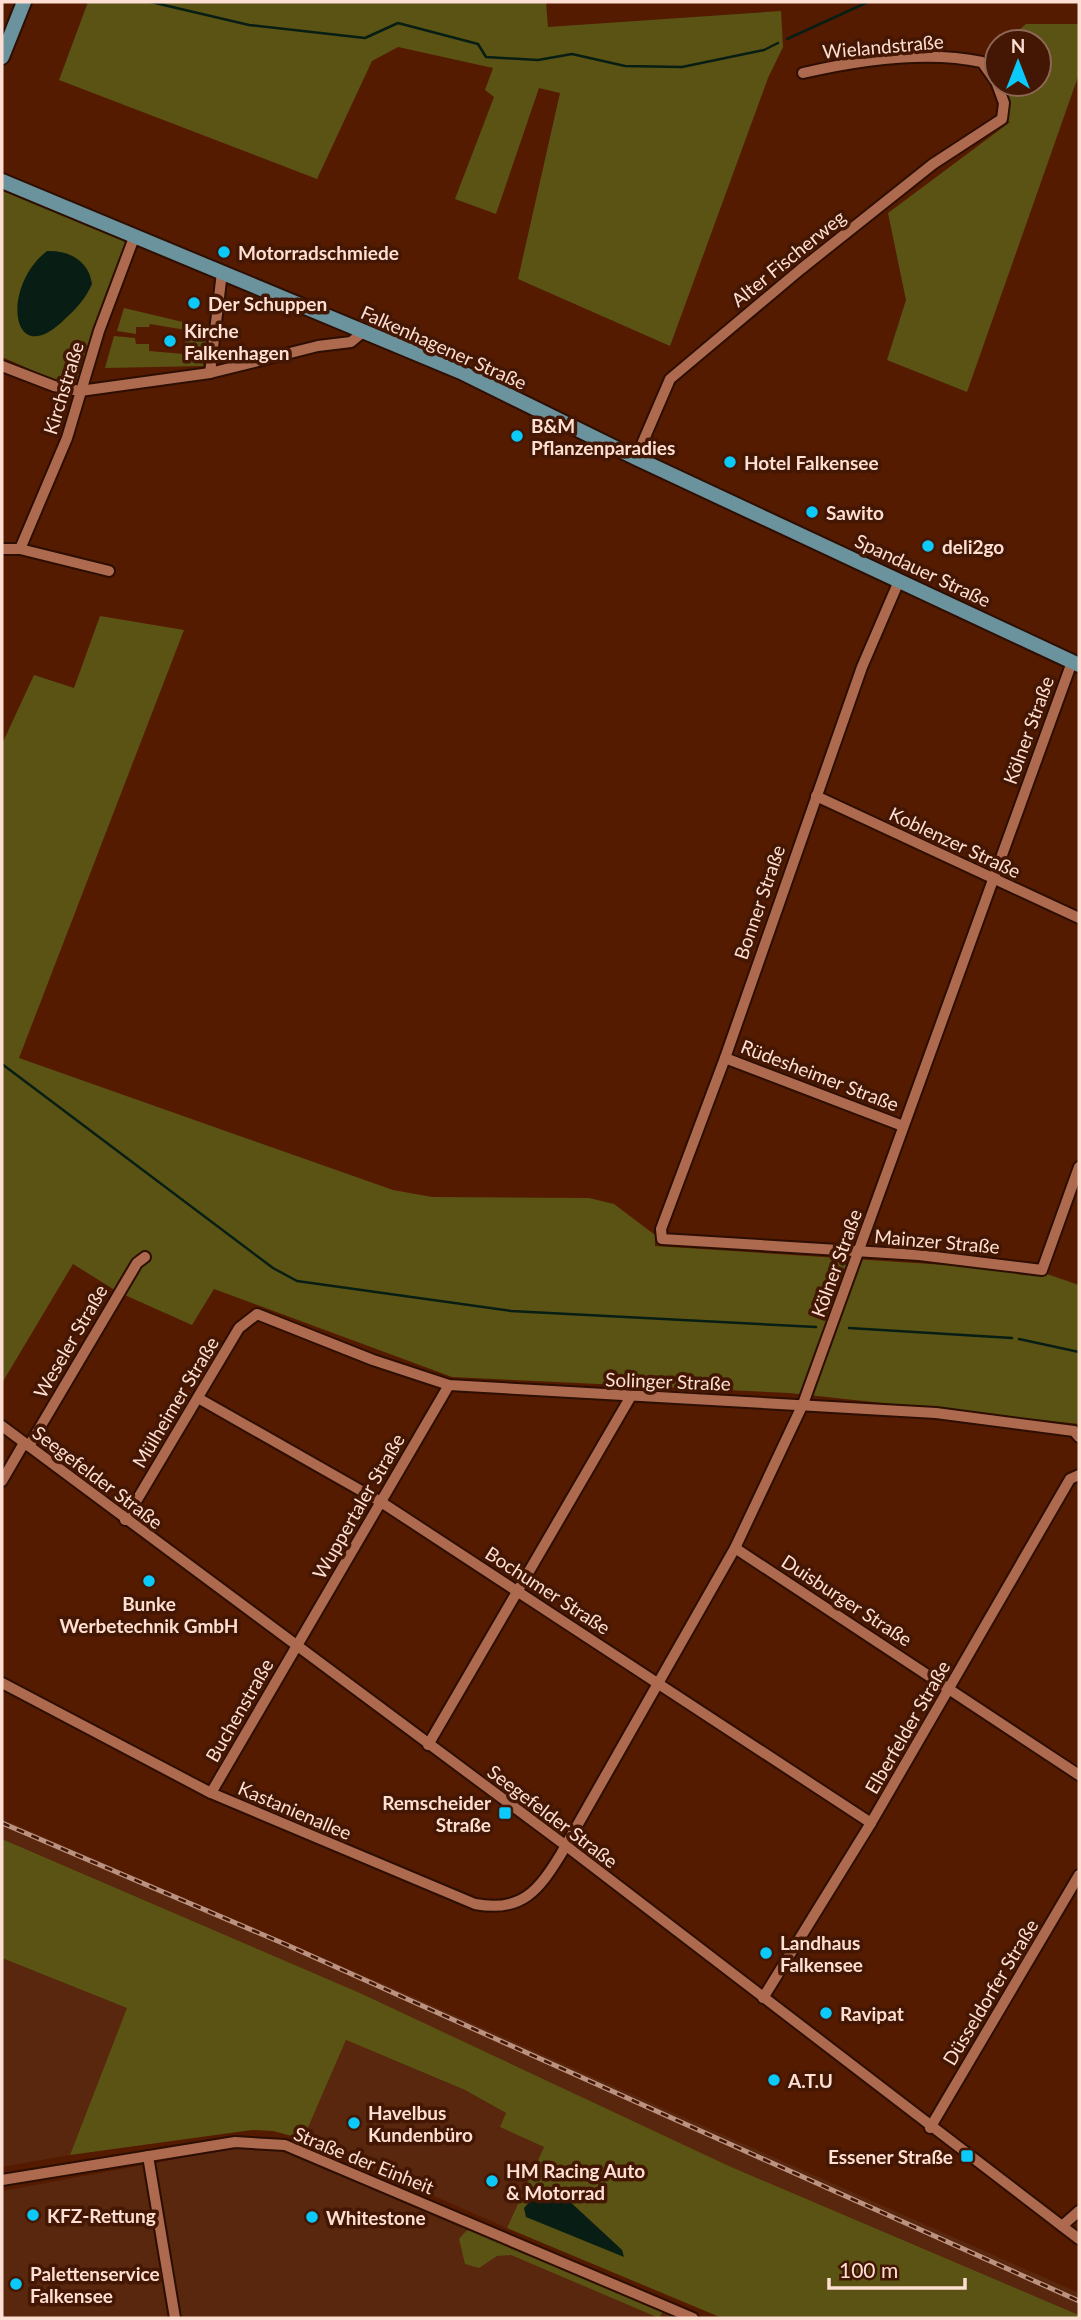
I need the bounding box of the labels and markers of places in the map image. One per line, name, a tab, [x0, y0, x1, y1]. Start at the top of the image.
place label: Motorradschmiede	[238, 241, 399, 264]
marker: Motorradschmiede	[216, 244, 232, 260]
place label: Der Schuppen	[208, 292, 327, 315]
marker: Der Schuppen	[186, 295, 202, 311]
place label: Kirche Falkenhagen	[184, 319, 289, 364]
marker: Kirche Falkenhagen	[162, 333, 178, 349]
place label: B&M Pflanzenparadies	[531, 414, 675, 459]
marker: B&M Pflanzenparadies	[509, 428, 525, 444]
place label: Hotel Falkensee	[744, 451, 879, 474]
marker: Hotel Falkensee	[722, 454, 738, 470]
place label: Sawito	[826, 501, 884, 524]
marker: Sawito	[804, 504, 820, 520]
place label: deli2go	[942, 535, 1004, 558]
marker: deli2go	[920, 538, 936, 554]
marker: Bunke Werbetechnik GmbH	[141, 1573, 157, 1589]
place label: Bunke Werbetechnik GmbH	[60, 1592, 238, 1637]
place label: Remscheider Straße	[382, 1791, 492, 1836]
marker: Remscheider Straße	[497, 1805, 513, 1821]
place label: Landhaus Falkensee	[780, 1931, 863, 1976]
marker: Landhaus Falkensee	[758, 1945, 774, 1961]
place label: Ravipat	[840, 2002, 904, 2025]
marker: Ravipat	[818, 2005, 834, 2021]
place label: A.T.U	[787, 2069, 833, 2092]
marker: A.T.U	[766, 2072, 782, 2088]
place label: Havelbus Kundenbüro	[368, 2101, 473, 2146]
marker: Havelbus Kundenbüro	[346, 2115, 362, 2131]
place label: Essener Straße	[828, 2145, 953, 2168]
marker: Essener Straße	[959, 2148, 975, 2164]
place label: HM Racing Auto & Motorrad	[506, 2159, 645, 2204]
marker: HM Racing Auto & Motorrad	[484, 2173, 500, 2189]
place label: KFZ-Rettung	[47, 2204, 156, 2227]
place label: Whitestone	[326, 2206, 426, 2229]
marker: KFZ-Rettung	[25, 2207, 41, 2223]
marker: Whitestone	[304, 2209, 320, 2225]
place label: Palettenservice Falkensee	[30, 2262, 160, 2307]
marker: Palettenservice Falkensee	[8, 2276, 24, 2292]

